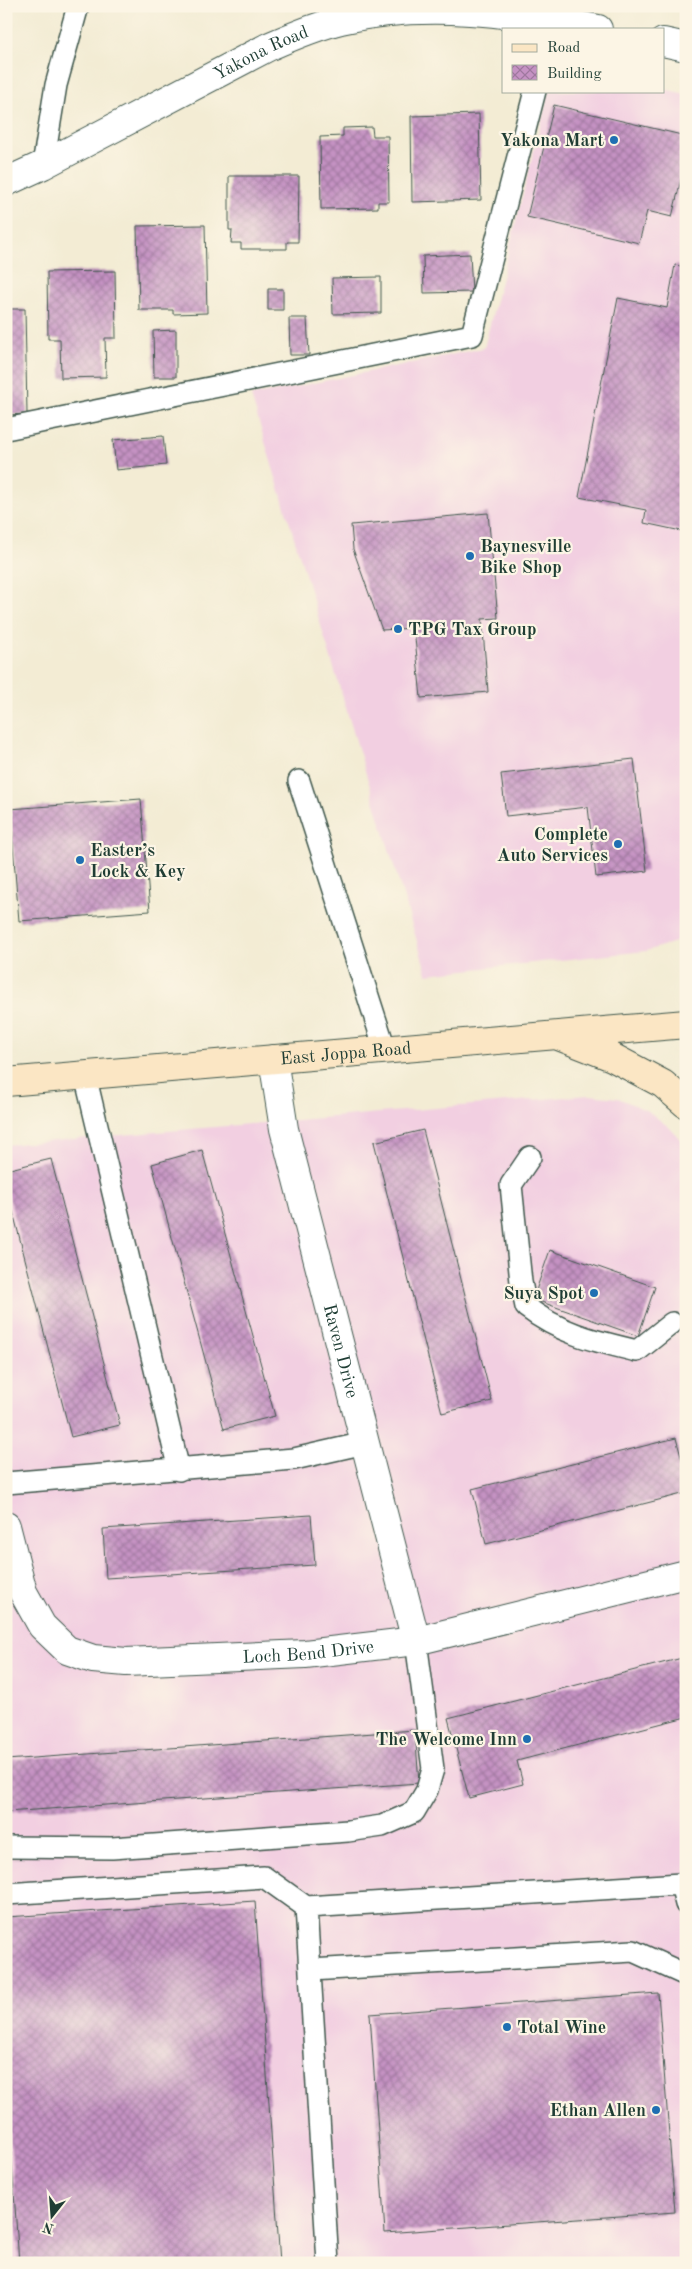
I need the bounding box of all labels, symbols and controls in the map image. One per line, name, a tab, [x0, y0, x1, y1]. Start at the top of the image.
street label: Yakona Road	[211, 23, 311, 84]
legend	[502, 28, 664, 92]
text: Road	[547, 41, 581, 56]
text: Building	[547, 67, 602, 82]
place label: Yakona Mart	[500, 132, 604, 150]
marker: Yakona Mart	[608, 134, 620, 146]
place label: Baynesville Bike Shop	[480, 538, 572, 577]
marker: Baynesville Bike Shop	[464, 550, 476, 562]
place label: TPG Tax Group	[408, 621, 537, 639]
marker: TPG Tax Group	[392, 623, 404, 635]
place label: Complete Auto Services	[497, 826, 608, 865]
marker: Complete Auto Services	[612, 838, 624, 850]
place label: Easter’s Lock & Key	[90, 842, 186, 881]
marker: Easter’s Lock & Key	[74, 854, 86, 866]
street label: East Joppa Road	[279, 1039, 412, 1069]
place label: Suya Spot	[503, 1285, 584, 1303]
marker: Suya Spot	[588, 1287, 600, 1299]
street label: Raven Drive	[320, 1302, 361, 1400]
street label: Loch Bend Drive	[242, 1638, 375, 1667]
place label: The Welcome Inn	[375, 1731, 517, 1749]
marker: The Welcome Inn	[521, 1733, 533, 1745]
place label: Total Wine	[517, 2019, 606, 2037]
marker: Total Wine	[501, 2021, 513, 2033]
place label: Ethan Allen	[550, 2102, 646, 2120]
marker: Ethan Allen	[650, 2104, 662, 2116]
north arrow	[28, 2192, 78, 2242]
text: N	[41, 2219, 56, 2236]

